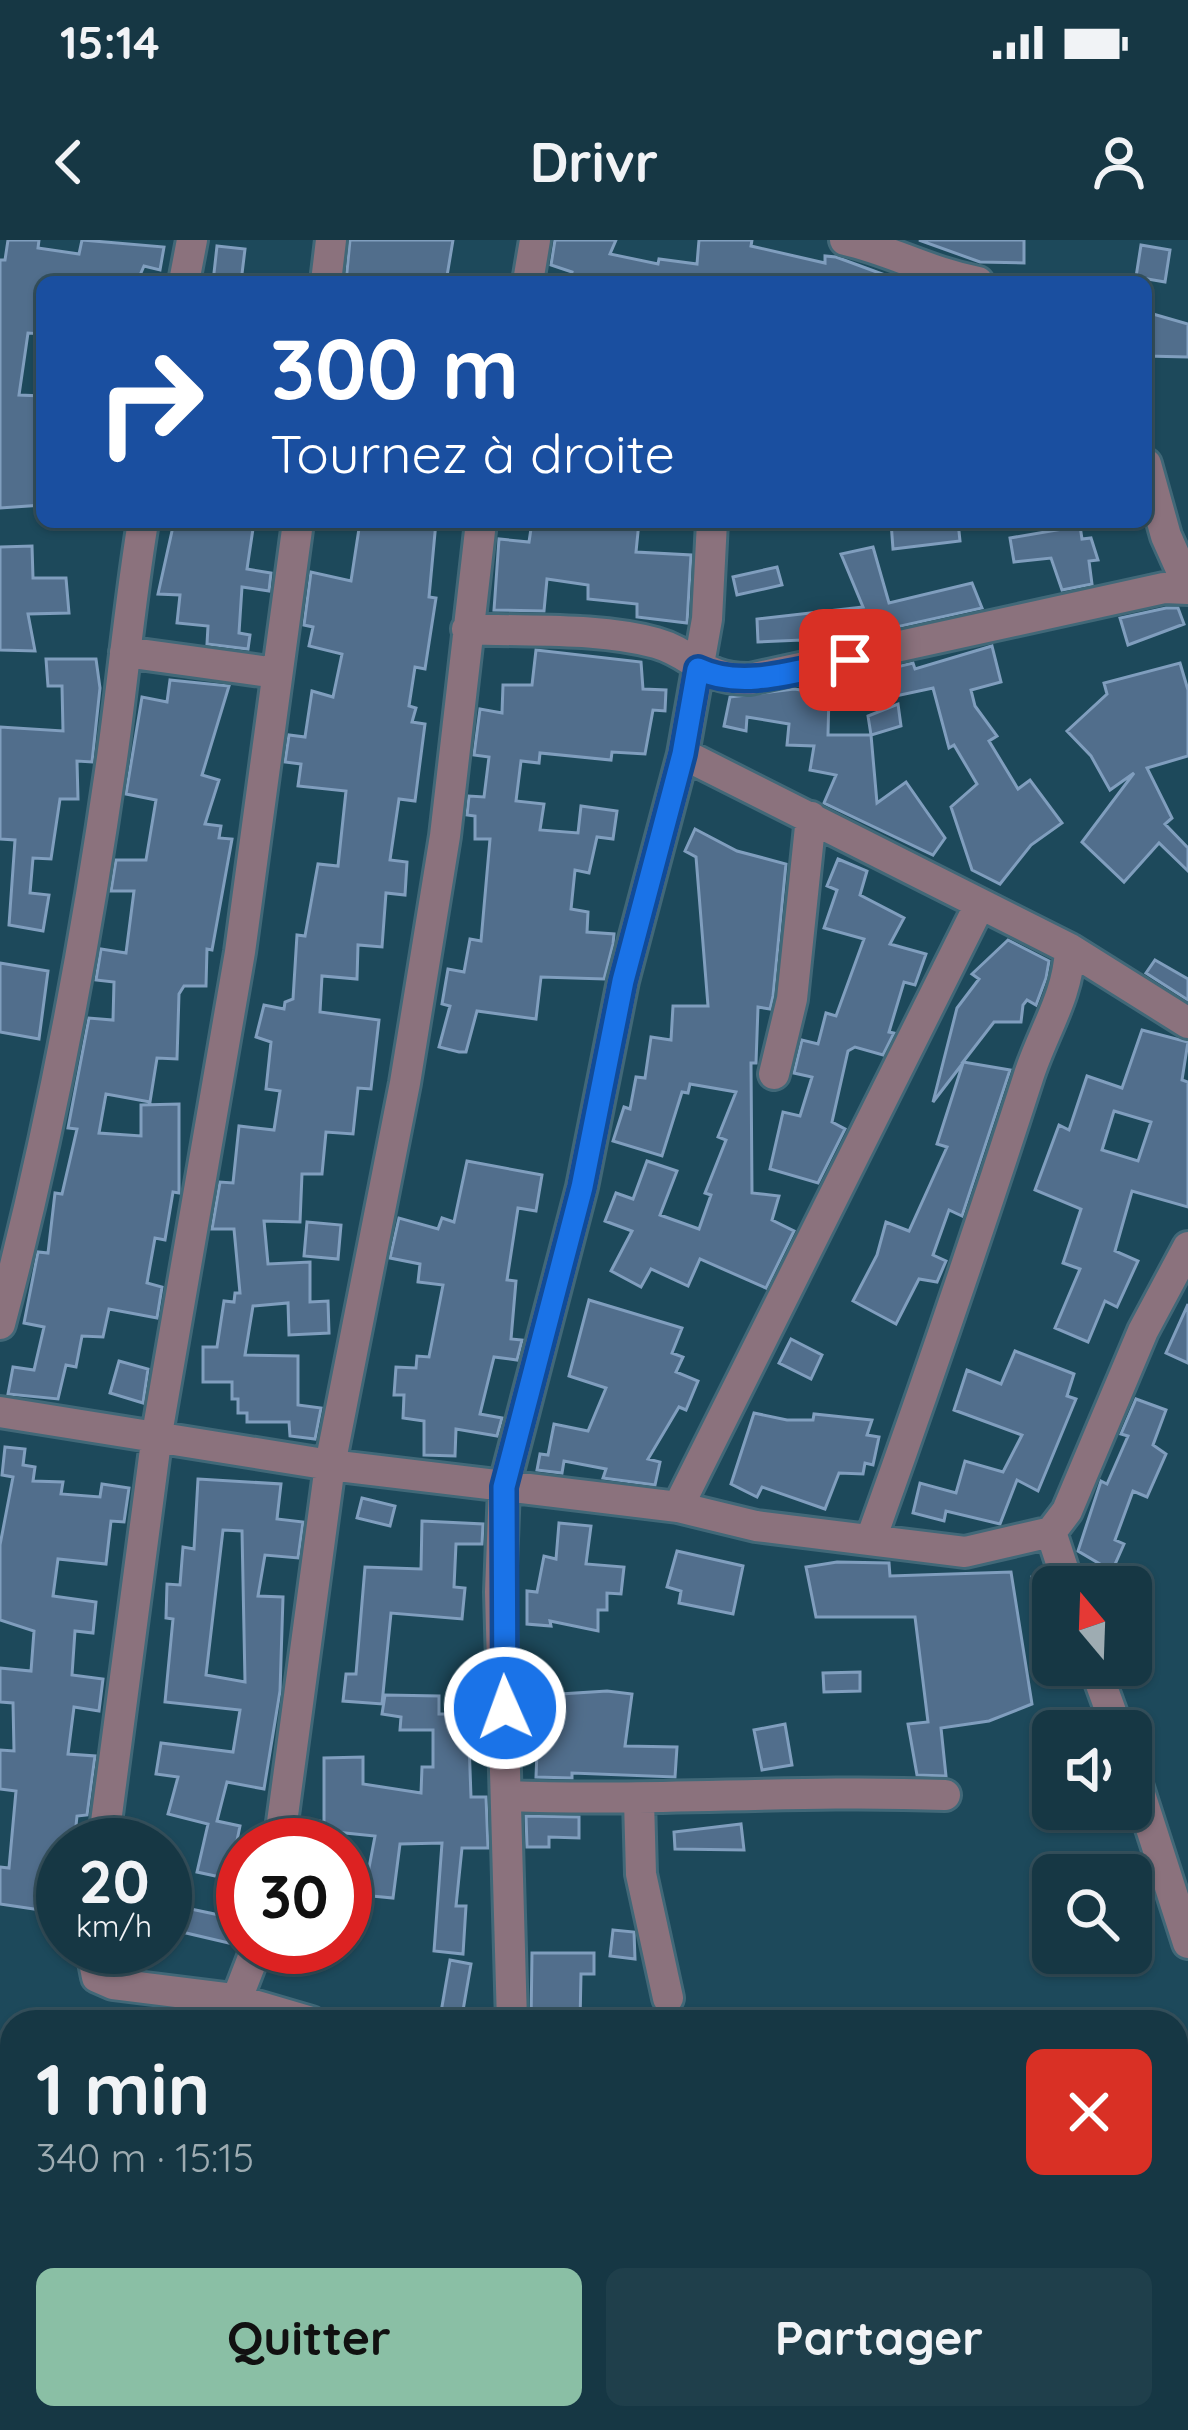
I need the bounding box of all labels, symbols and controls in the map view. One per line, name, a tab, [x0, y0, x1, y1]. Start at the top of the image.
text: 15:14	[60, 14, 160, 70]
text: Drivr	[530, 128, 658, 196]
icon: back	[36, 129, 102, 195]
icon: person	[1086, 129, 1152, 195]
text: 300 m	[270, 315, 519, 420]
icon: right	[72, 324, 228, 480]
text: Tournez à droite	[270, 419, 675, 487]
pin	[799, 609, 901, 711]
icon: arrive	[817, 627, 883, 693]
north arrow	[1032, 1566, 1152, 1686]
map controls	[1032, 1566, 1152, 1974]
position arrow	[442, 1645, 568, 1771]
button: sound	[1032, 1710, 1152, 1830]
speed limit sign: 30	[216, 1818, 372, 1974]
text: 20	[79, 1843, 149, 1918]
button: search	[1032, 1854, 1152, 1974]
text: km/h	[76, 1907, 152, 1945]
text: 1 min	[36, 2043, 210, 2133]
button: close	[1026, 2049, 1152, 2175]
text: 340 m · 15:15	[36, 2133, 254, 2182]
button: Quitter	[36, 2268, 582, 2406]
button: Partager	[606, 2268, 1152, 2406]

